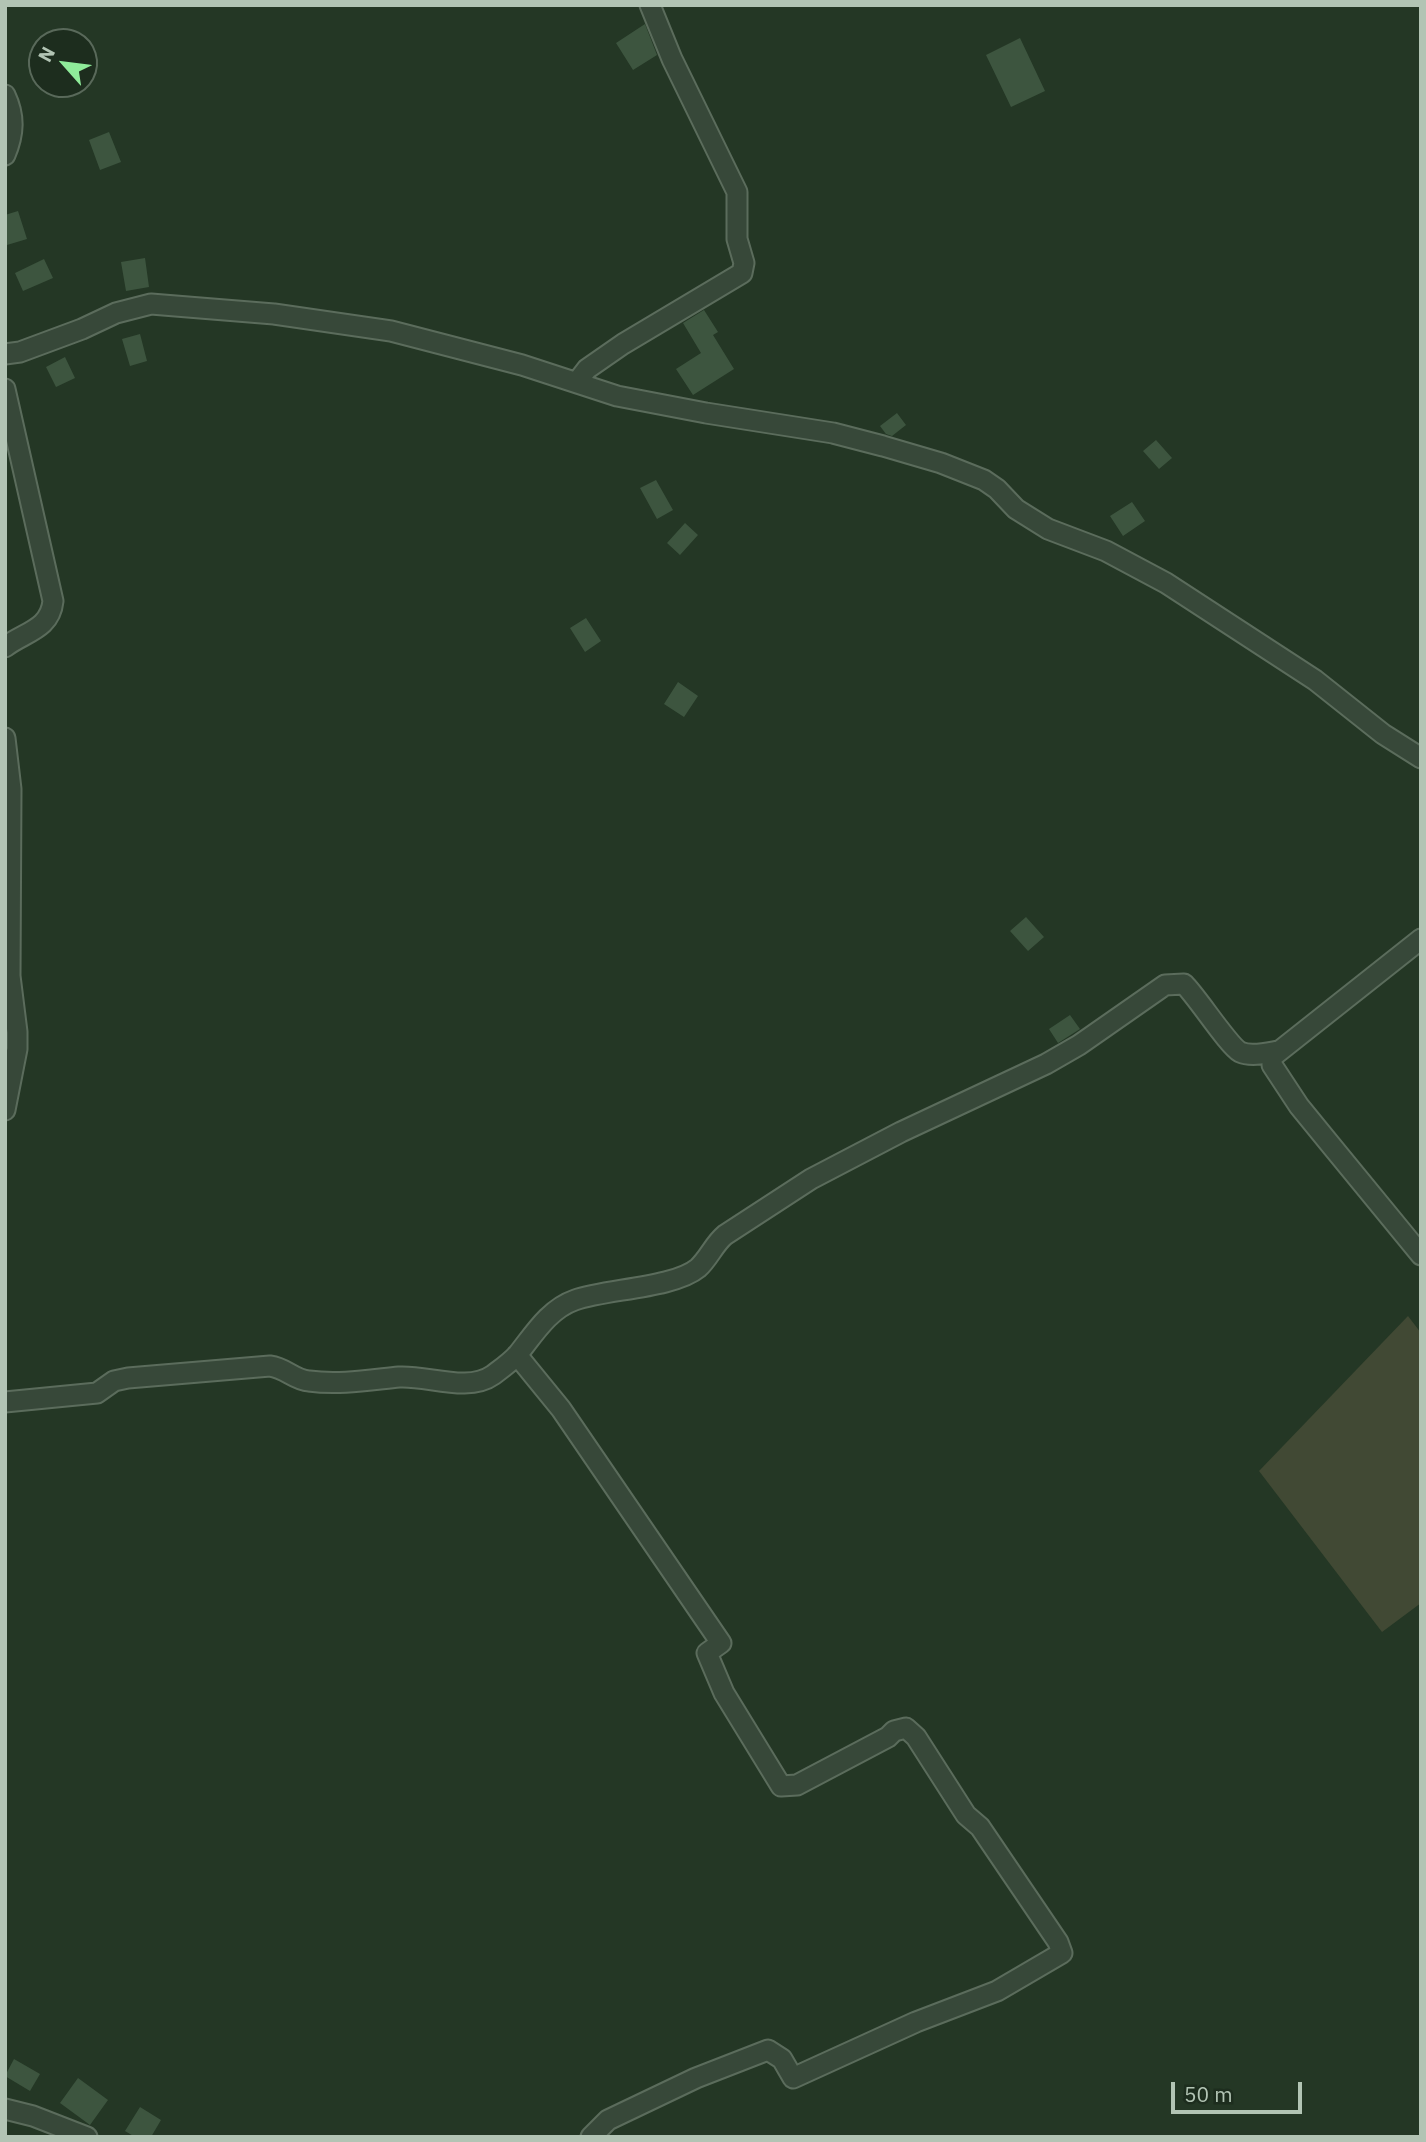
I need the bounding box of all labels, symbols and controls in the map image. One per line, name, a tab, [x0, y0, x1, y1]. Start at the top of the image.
north arrow	[28, 28, 98, 98]
text: N	[32, 42, 60, 66]
scale bar	[1174, 2068, 1305, 2112]
text: 50 m	[1184, 2080, 1233, 2108]

